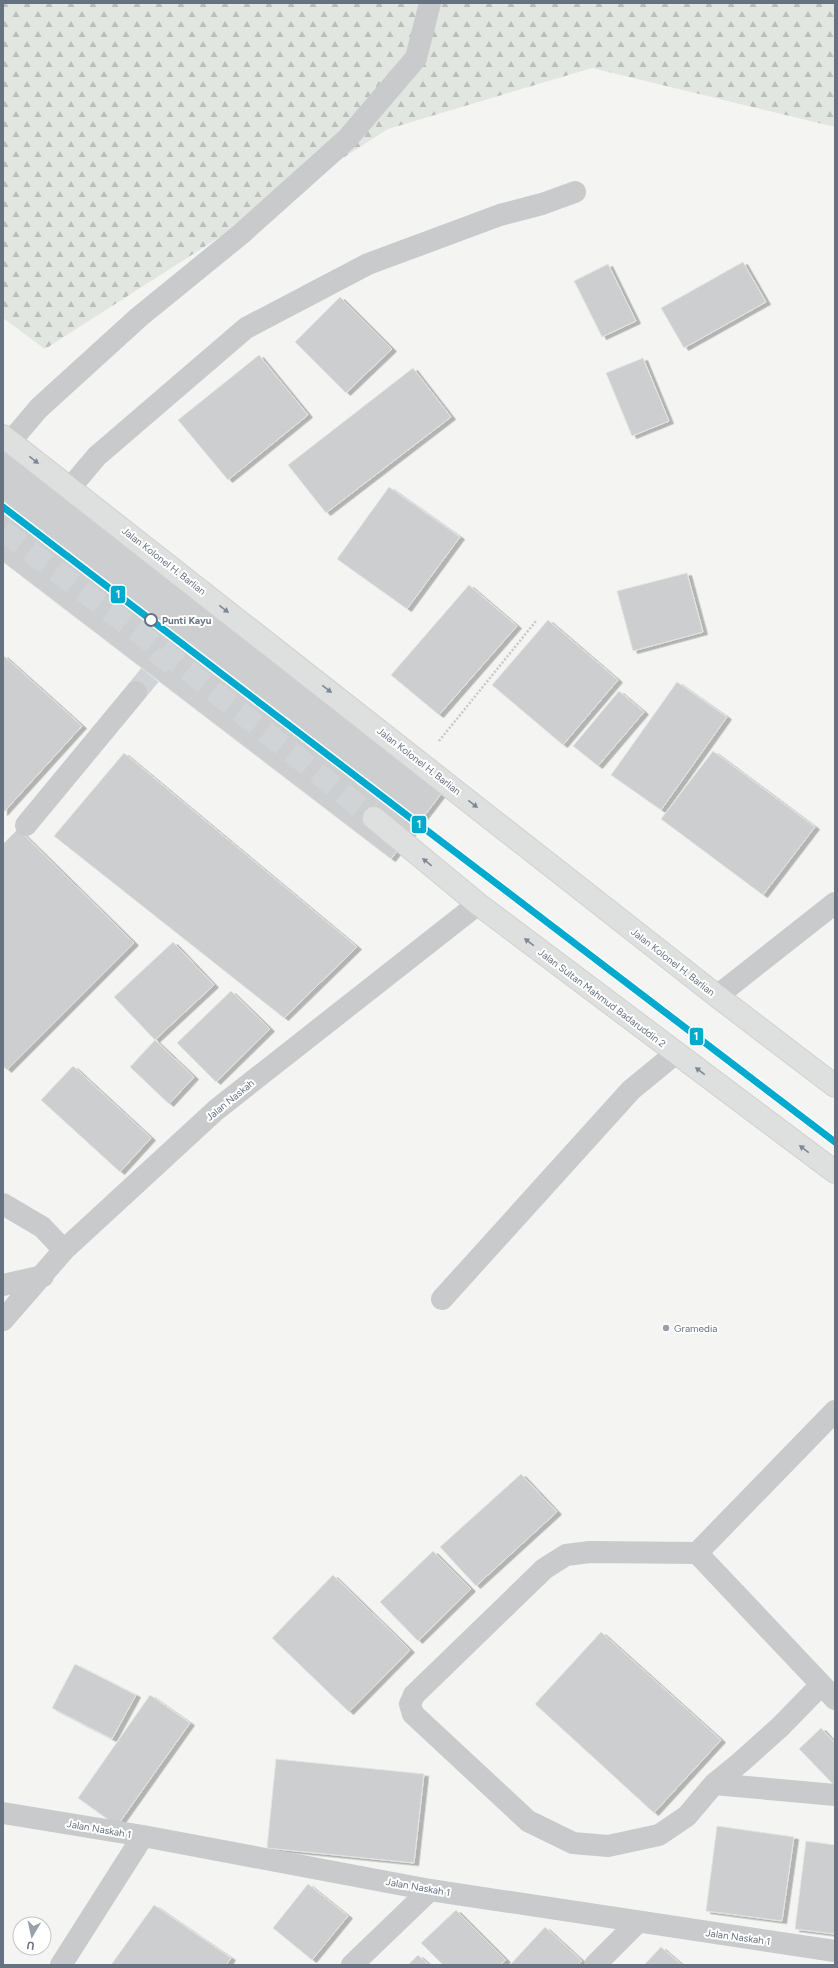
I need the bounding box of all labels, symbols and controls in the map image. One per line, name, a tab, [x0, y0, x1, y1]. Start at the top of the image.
one-way arrow	[28, 455, 39, 464]
street label: Jalan Kolonel H. Barlian	[119, 524, 209, 598]
line badge: 1	[110, 585, 126, 604]
text: 1	[116, 588, 120, 601]
one-way arrow	[219, 605, 230, 613]
marker: Punti Kayu	[144, 613, 158, 627]
place label: Punti Kayu	[162, 614, 212, 627]
one-way arrow	[321, 685, 332, 694]
street label: Jalan Kolonel H. Barlian	[374, 724, 464, 798]
one-way arrow	[467, 800, 478, 808]
line badge: 1	[411, 815, 427, 834]
text: 1	[417, 818, 421, 831]
one-way arrow	[421, 857, 432, 866]
street label: Jalan Kolonel H. Barlian	[628, 925, 718, 999]
one-way arrow	[523, 938, 534, 946]
street label: Jalan Sultan Mahmud Badaruddin 2	[535, 946, 669, 1050]
line badge: 1	[689, 1027, 704, 1046]
text: 1	[694, 1030, 698, 1043]
one-way arrow	[694, 1067, 705, 1075]
street label: Jalan Naskah	[203, 1076, 257, 1123]
one-way arrow	[798, 1144, 809, 1153]
place label: Gramedia	[674, 1322, 717, 1335]
marker: Gramedia	[661, 1323, 671, 1333]
street label: Jalan Naskah 1	[66, 1817, 132, 1841]
street label: Jalan Naskah 1	[385, 1875, 451, 1899]
north arrow	[12, 1916, 52, 1956]
street label: Jalan Naskah 1	[705, 1926, 771, 1948]
text: U	[25, 1938, 35, 1952]

